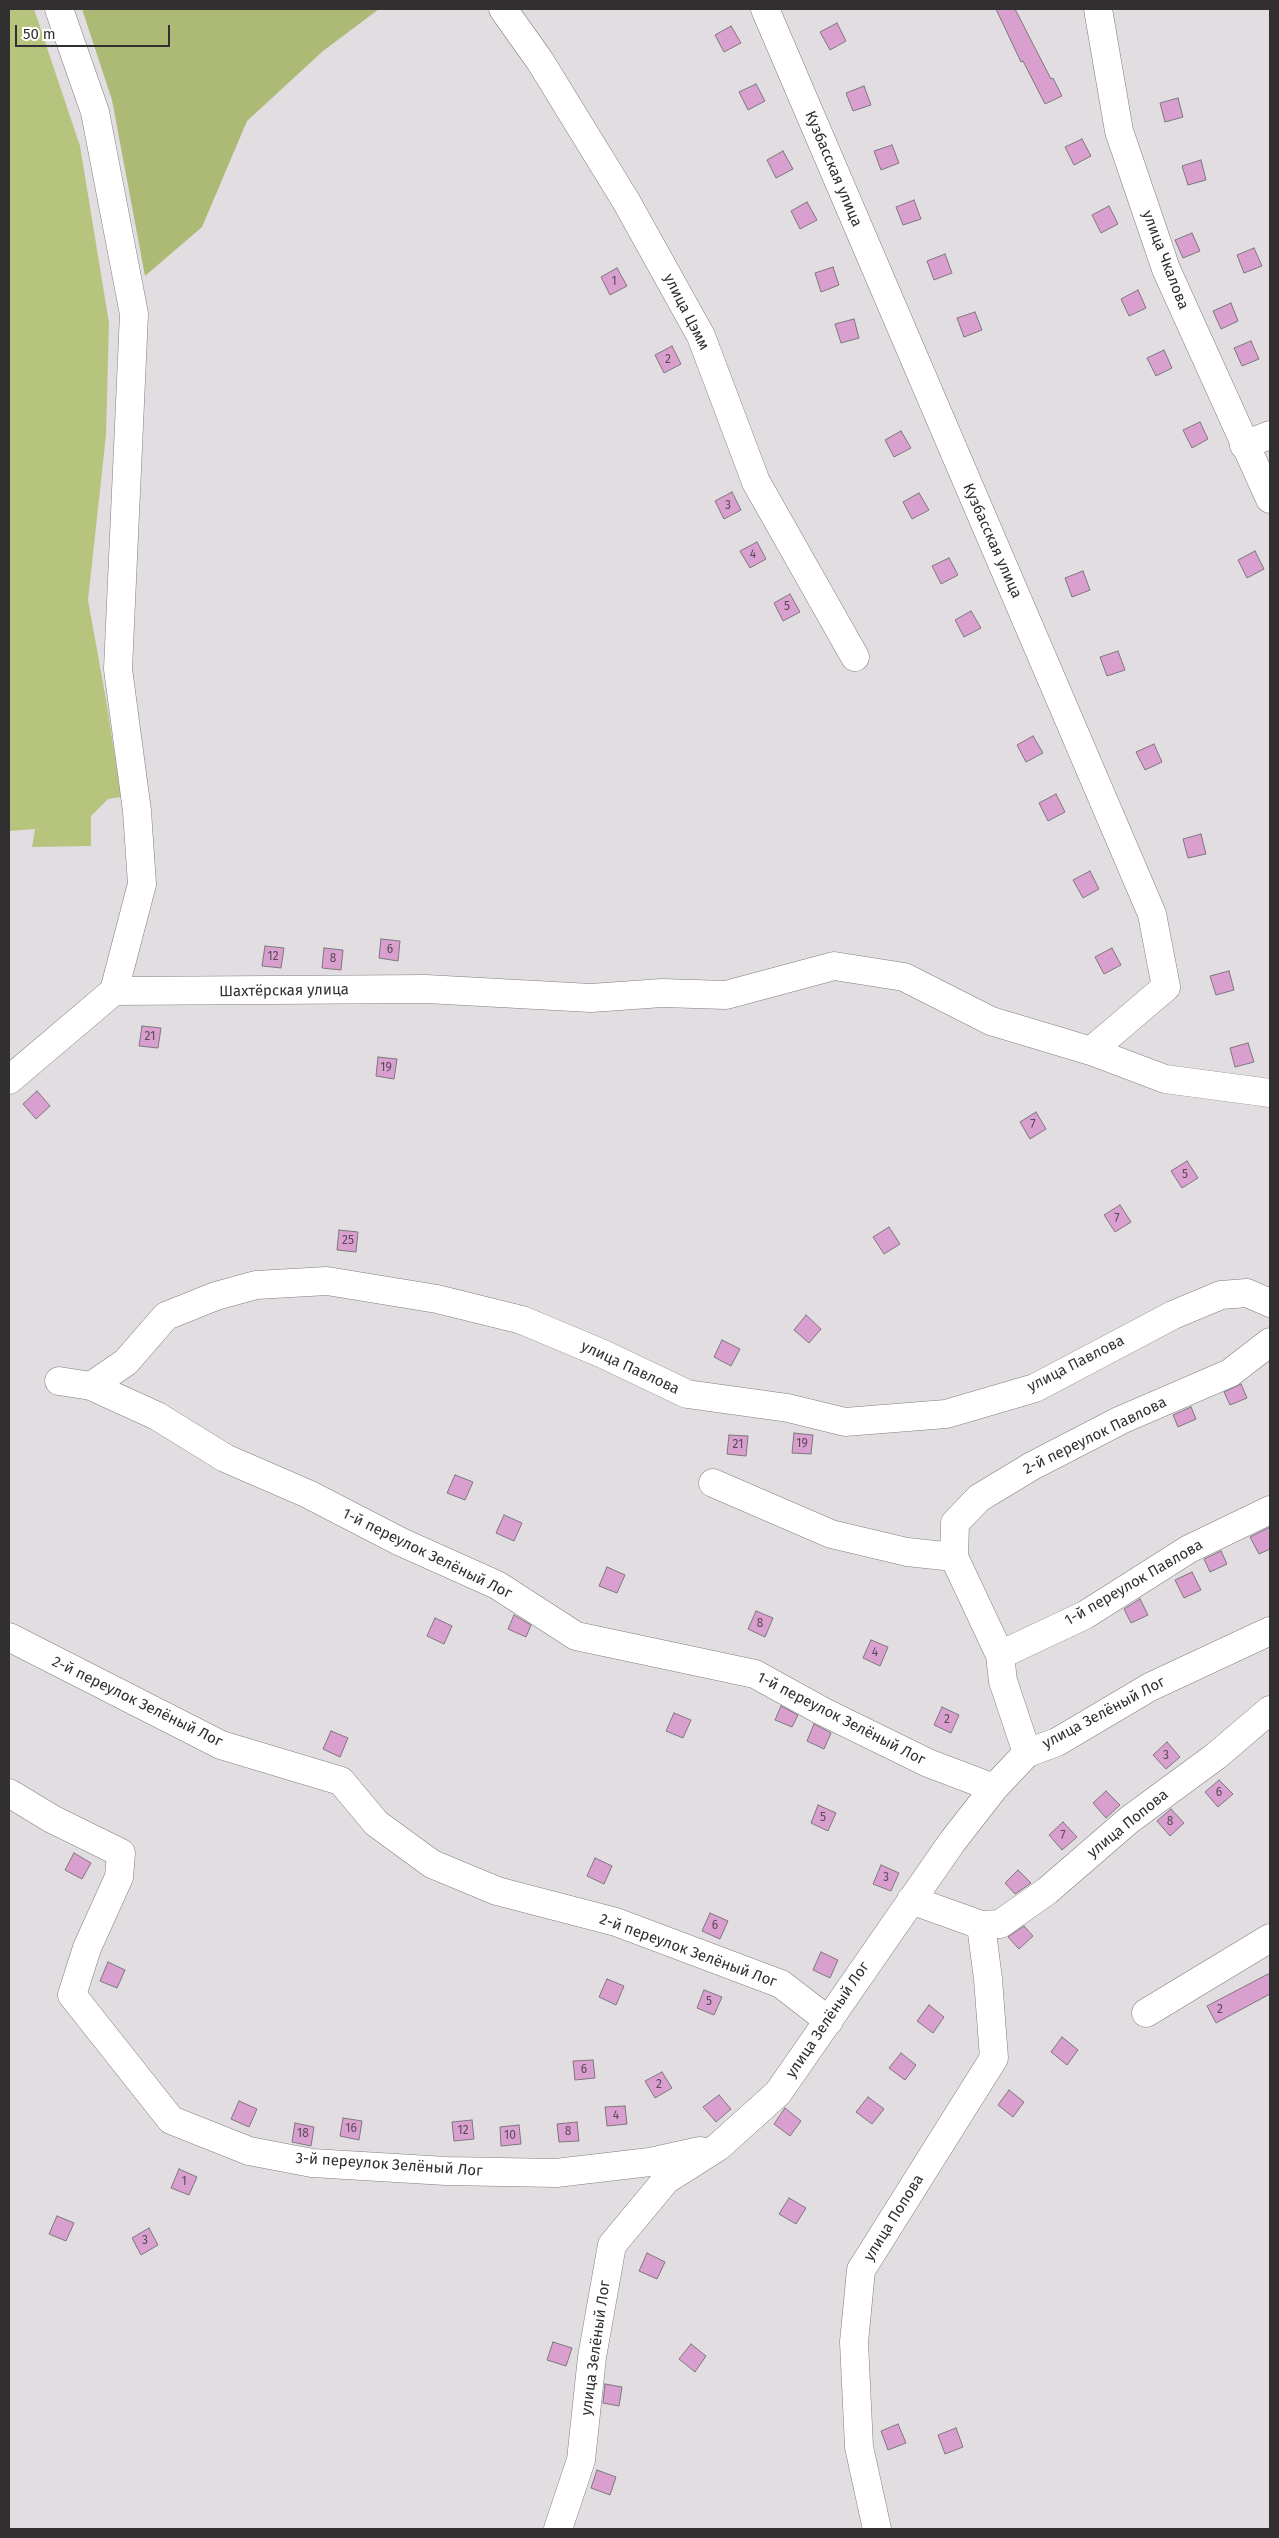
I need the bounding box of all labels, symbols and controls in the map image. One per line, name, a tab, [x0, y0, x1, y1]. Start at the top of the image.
scale bar	[18, 15, 172, 47]
text: 50 m	[23, 25, 56, 43]
street label: Кузбасская улица	[801, 108, 865, 230]
street label: улица Чкалова	[1138, 208, 1192, 312]
street label: улица Цэмм	[659, 271, 713, 353]
house number: 1	[611, 275, 617, 289]
house number: 2	[665, 353, 671, 367]
street label: Кузбасская улица	[959, 481, 1025, 601]
house number: 3	[725, 499, 731, 513]
house number: 4	[750, 548, 756, 562]
house number: 5	[784, 600, 790, 614]
house number: 6	[387, 943, 393, 957]
house number: 12	[267, 950, 279, 964]
house number: 8	[330, 952, 336, 966]
street label: Шахтёрская улица	[219, 981, 349, 1001]
house number: 21	[145, 1030, 155, 1044]
house number: 19	[380, 1061, 392, 1075]
house number: 7	[1030, 1118, 1036, 1132]
house number: 5	[1182, 1168, 1188, 1182]
house number: 7	[1114, 1212, 1120, 1226]
house number: 25	[342, 1234, 354, 1248]
street label: улица Павлова	[1025, 1332, 1127, 1396]
street label: улица Павлова	[578, 1337, 682, 1399]
street label: 2-й переулок Павлова	[1020, 1393, 1170, 1479]
house number: 19	[796, 1437, 808, 1451]
house number: 21	[733, 1438, 743, 1452]
street label: 1-й переулок Зелёный Лог	[339, 1505, 515, 1603]
street label: 1-й переулок Павлова	[1062, 1536, 1206, 1630]
house number: 8	[757, 1617, 763, 1631]
house number: 4	[872, 1646, 878, 1660]
street label: 2-й переулок Зелёный Лог	[49, 1653, 225, 1751]
street label: 1-й переулок Зелёный Лог	[754, 1669, 928, 1769]
street label: улица Зелёный Лог	[1040, 1673, 1168, 1753]
house number: 2	[944, 1713, 950, 1727]
house number: 3	[1163, 1749, 1169, 1763]
street label: улица Попова	[1084, 1786, 1172, 1862]
house number: 6	[1216, 1786, 1222, 1800]
house number: 5	[820, 1811, 826, 1825]
house number: 8	[1167, 1815, 1173, 1829]
house number: 7	[1060, 1829, 1066, 1843]
house number: 3	[883, 1871, 889, 1885]
street label: 2-й переулок Зелёный Лог	[597, 1910, 779, 1992]
house number: 6	[712, 1919, 718, 1933]
street label: улица Зелёный Лог	[782, 1958, 874, 2082]
house number: 5	[706, 1995, 712, 2009]
house number: 2	[1217, 2003, 1223, 2017]
house number: 6	[581, 2063, 587, 2077]
house number: 2	[656, 2078, 662, 2092]
house number: 4	[613, 2109, 619, 2123]
house number: 16	[345, 2122, 357, 2136]
house number: 12	[457, 2124, 469, 2138]
house number: 8	[565, 2125, 571, 2139]
house number: 18	[297, 2127, 309, 2141]
house number: 10	[504, 2129, 516, 2143]
street label: 3-й переулок Зелёный Лог	[295, 2149, 483, 2181]
street label: улица Попова	[860, 2171, 928, 2265]
house number: 1	[181, 2175, 187, 2189]
house number: 3	[142, 2234, 148, 2248]
street label: улица Зелёный Лог	[578, 2279, 614, 2417]

